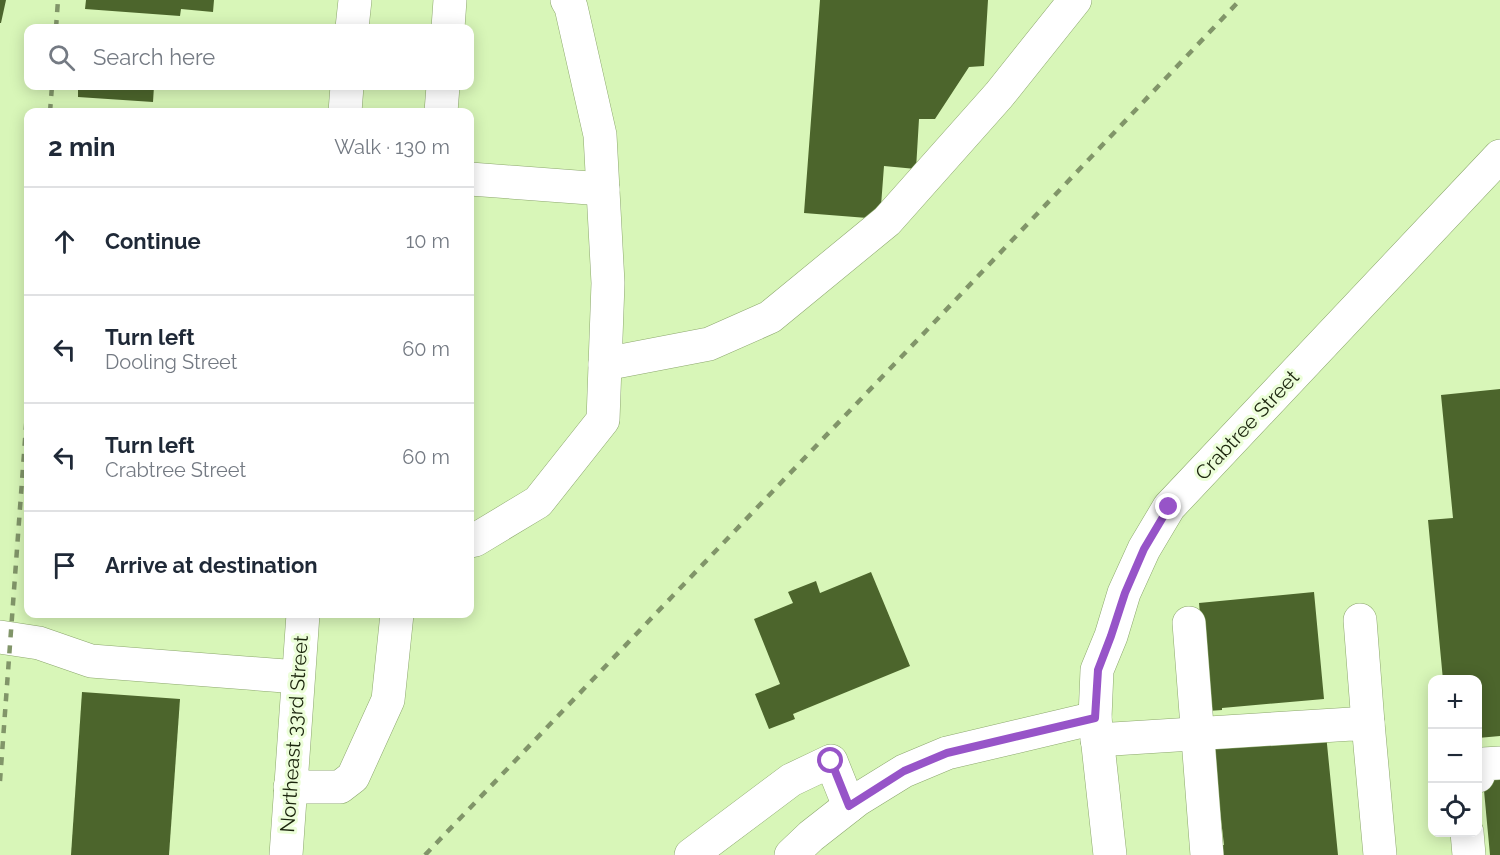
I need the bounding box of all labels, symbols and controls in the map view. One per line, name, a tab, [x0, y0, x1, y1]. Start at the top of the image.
search box	[24, 24, 474, 90]
icon: search	[45, 41, 78, 74]
text: Search here	[93, 44, 215, 70]
text: 2 min	[48, 132, 115, 162]
text: Walk · 130 m	[334, 135, 450, 159]
icon: ahead	[48, 225, 81, 258]
text: Continue	[105, 228, 201, 254]
text: 10 m	[406, 229, 450, 253]
text: Turn left	[105, 324, 195, 350]
icon: left	[48, 333, 81, 366]
text: 60 m	[402, 337, 450, 361]
text: Dooling Street	[105, 350, 237, 374]
street label: Crabtree Street	[1190, 365, 1304, 485]
text: Turn left	[105, 432, 195, 458]
icon: left	[48, 441, 81, 474]
text: 60 m	[402, 445, 450, 469]
text: Crabtree Street	[105, 458, 246, 482]
route end	[1155, 493, 1181, 519]
icon: arrive	[48, 549, 81, 582]
text: Arrive at destination	[105, 552, 318, 578]
street label: Northeast 33rd Street	[275, 634, 313, 833]
map controls	[1428, 675, 1482, 837]
button: +	[1428, 675, 1482, 729]
button: −	[1428, 729, 1482, 783]
route start	[817, 747, 843, 773]
button: locate	[1428, 783, 1482, 837]

